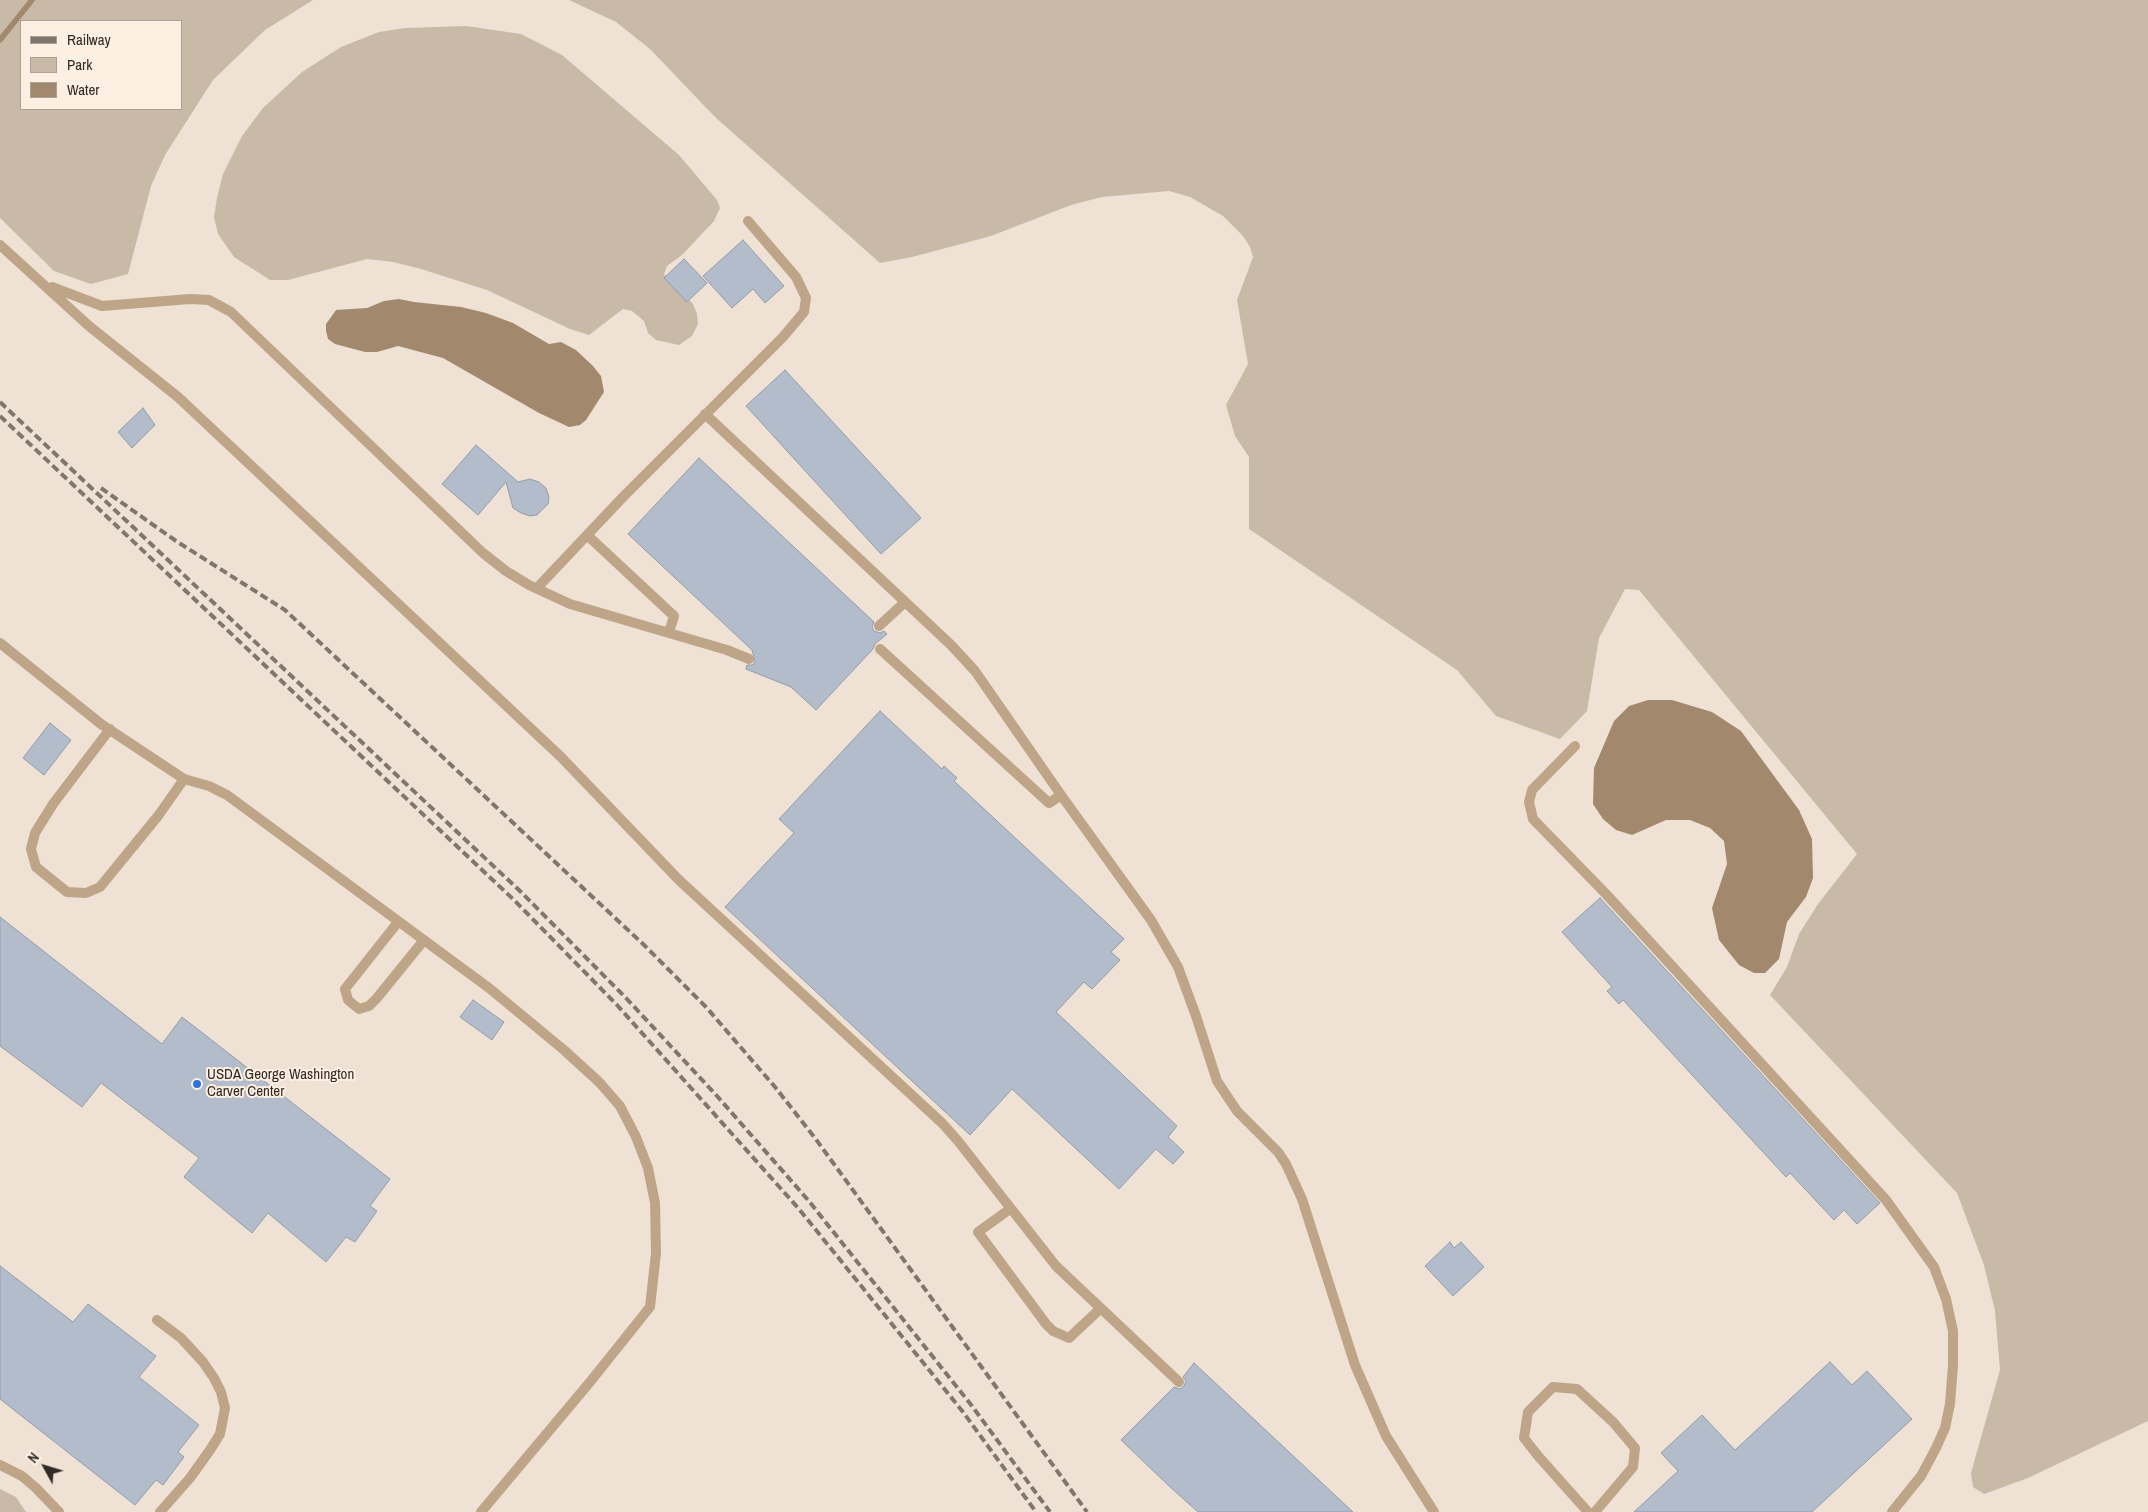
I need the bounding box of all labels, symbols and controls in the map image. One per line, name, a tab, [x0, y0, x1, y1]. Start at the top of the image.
legend	[20, 20, 182, 110]
text: Railway	[67, 29, 111, 50]
text: Park	[67, 54, 92, 75]
text: Water	[67, 79, 99, 100]
place label: USDA George Washington Carver Center	[207, 1066, 354, 1101]
marker: USDA George Washington Carver Center	[191, 1078, 203, 1090]
north arrow	[20, 1442, 70, 1492]
text: N	[24, 1449, 43, 1466]

